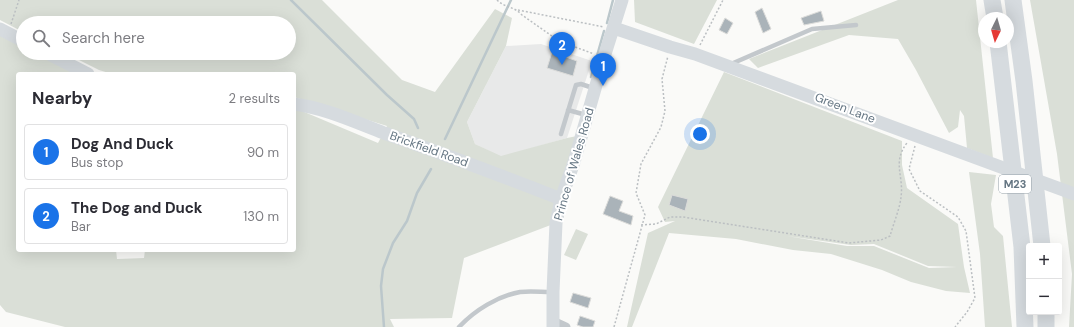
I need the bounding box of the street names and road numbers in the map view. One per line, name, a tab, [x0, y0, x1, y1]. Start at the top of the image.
street label: Green Lane	[812, 89, 878, 127]
street label: Prince of Wales Road	[550, 106, 598, 222]
street label: Brickfield Road	[388, 127, 470, 171]
road number: M23	[999, 175, 1031, 193]

